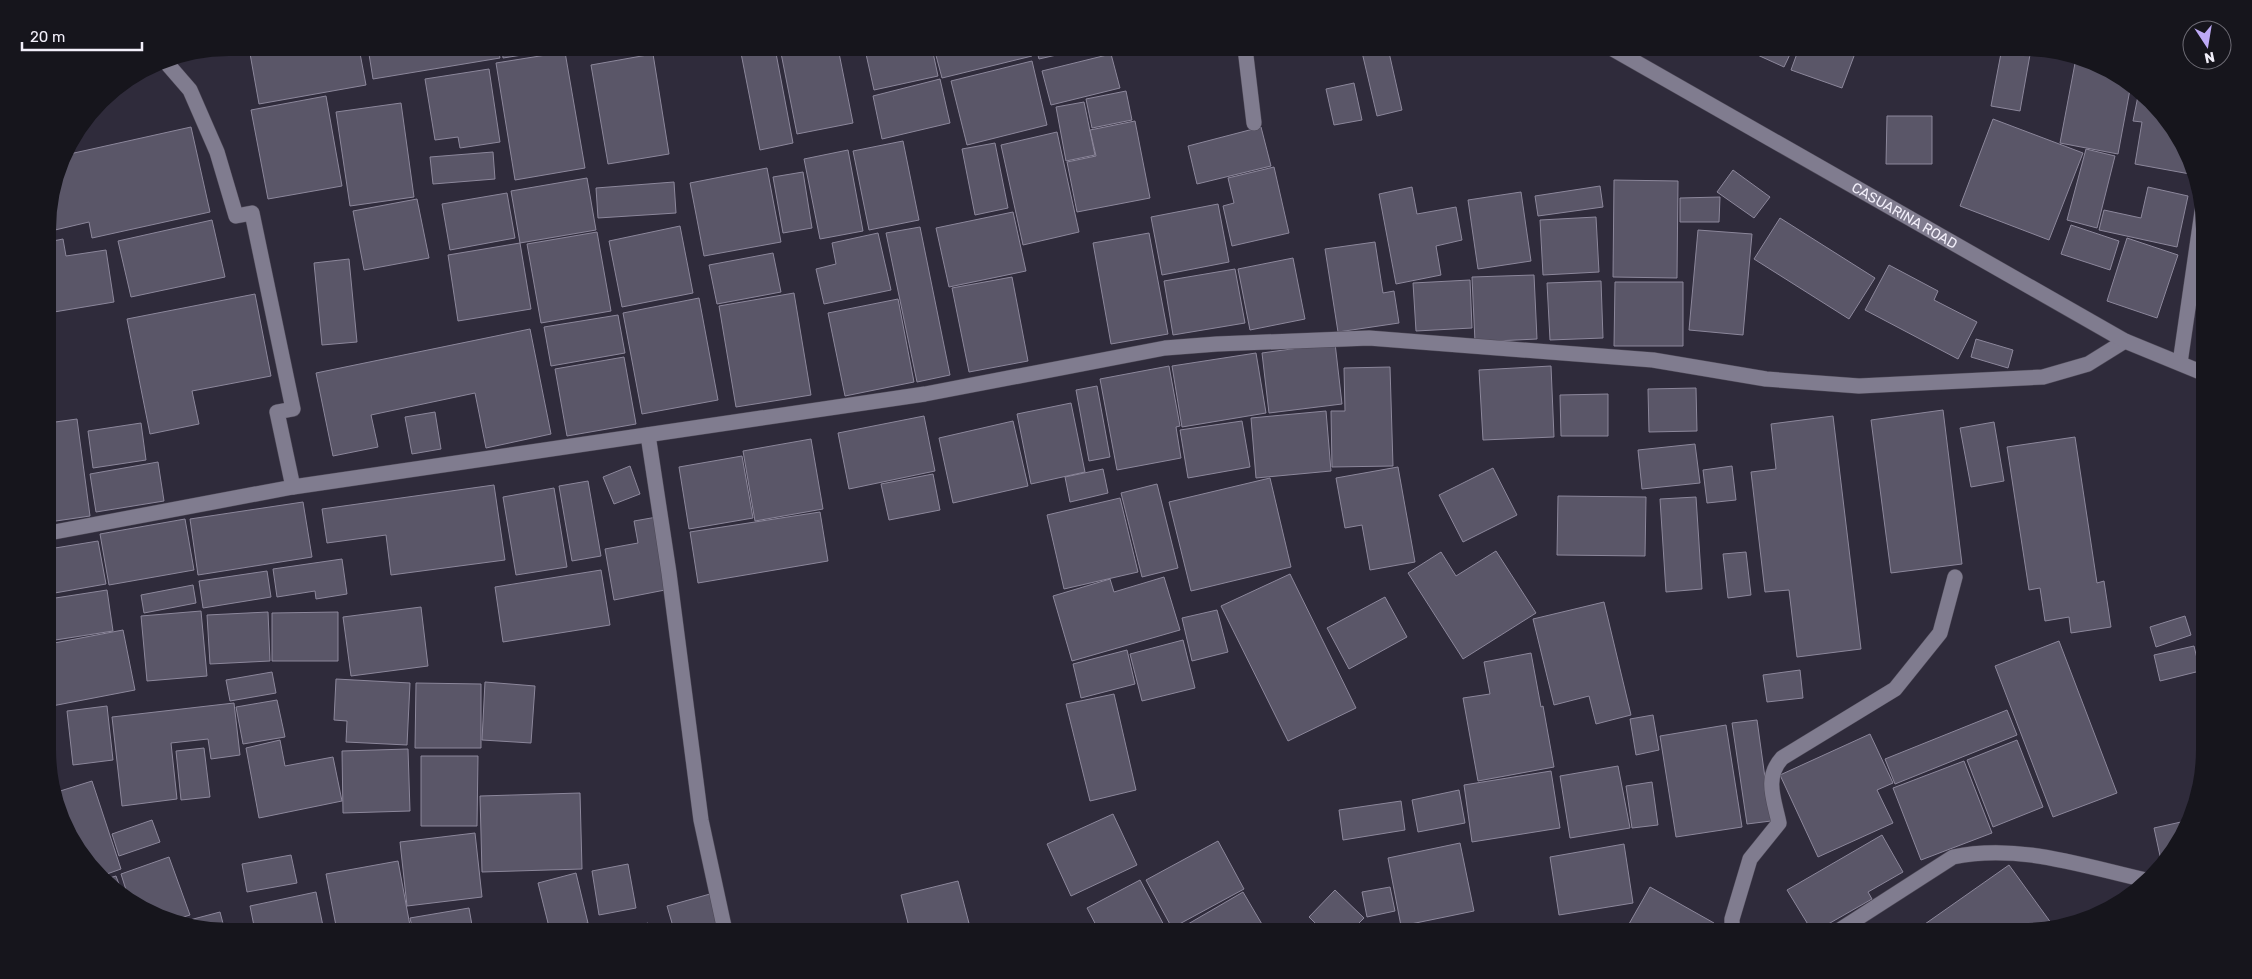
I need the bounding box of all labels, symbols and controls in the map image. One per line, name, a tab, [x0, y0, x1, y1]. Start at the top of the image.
scale bar	[22, 20, 142, 52]
north arrow	[2182, 20, 2232, 70]
text: 20 m	[30, 28, 65, 46]
text: N	[2203, 48, 2216, 67]
street label: CASUARINA ROAD	[1849, 179, 1961, 252]

